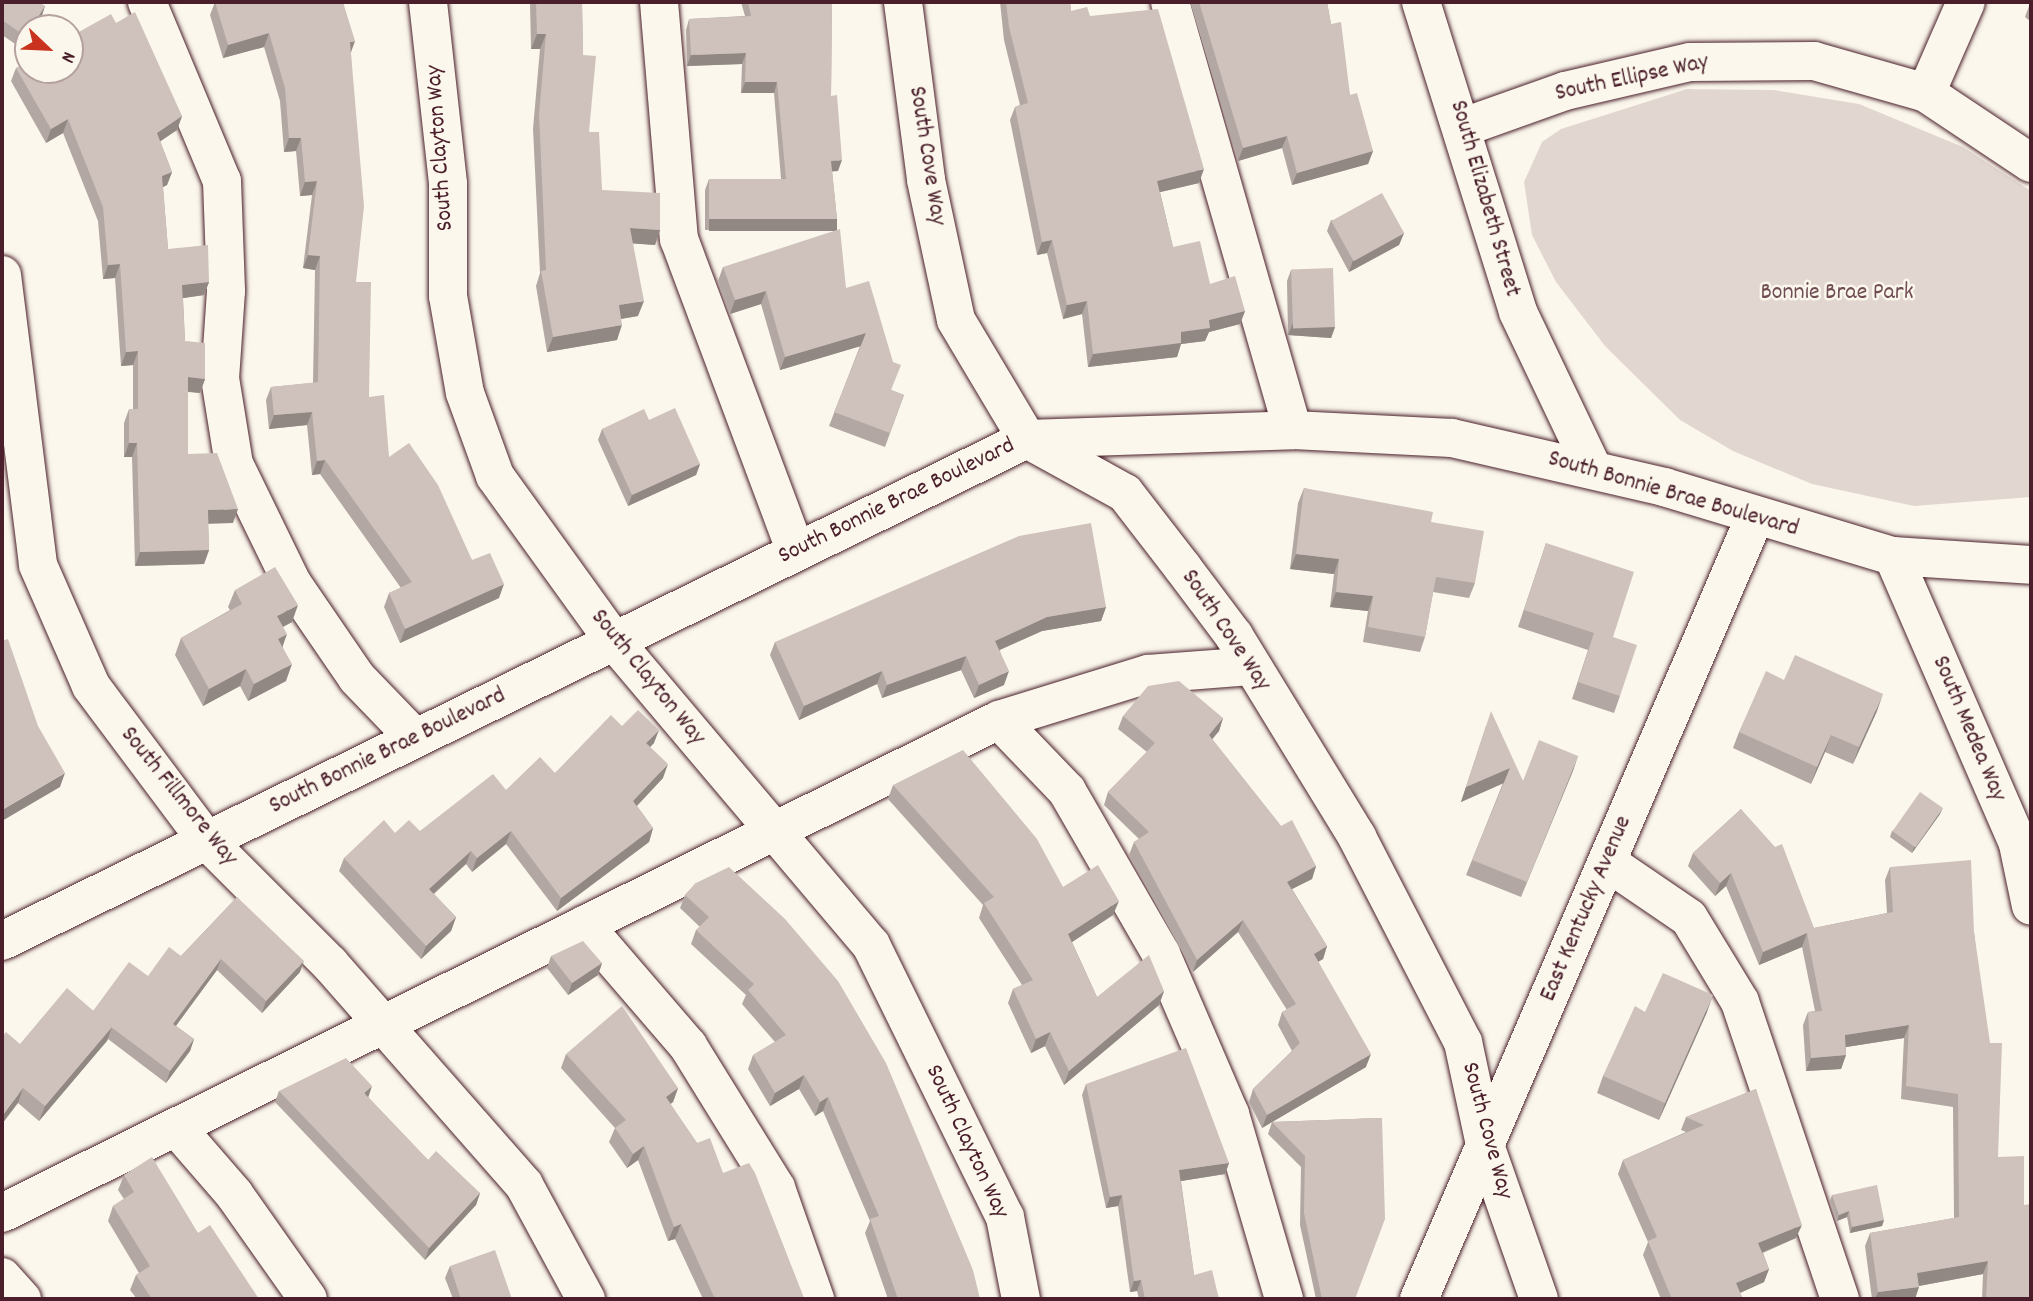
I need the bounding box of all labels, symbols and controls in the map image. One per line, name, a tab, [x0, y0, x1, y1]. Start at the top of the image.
north arrow	[14, 14, 84, 84]
text: N	[53, 47, 81, 66]
street label: South Ellipse Way	[1553, 49, 1711, 109]
street label: South Clayton Way	[421, 64, 461, 232]
street label: South Cove Way	[901, 84, 951, 228]
street label: South Elizabeth Street	[1442, 97, 1526, 301]
park label: Bonnie Brae Park	[1760, 280, 1914, 308]
street label: South Bonnie Brae Boulevard	[774, 432, 1020, 572]
street label: South Bonnie Brae Boulevard	[1544, 445, 1802, 545]
street label: South Cove Way	[1174, 565, 1276, 697]
street label: South Clayton Way	[583, 604, 711, 752]
street label: South Medea Way	[1924, 652, 2012, 806]
street label: South Bonnie Brae Boulevard	[265, 682, 511, 822]
street label: South Fillmore Way	[113, 722, 243, 872]
street label: East Kentucky Avenue	[1535, 812, 1639, 1006]
street label: South Cove Way	[1454, 1060, 1518, 1202]
street label: South Clayton Way	[918, 1061, 1014, 1223]

